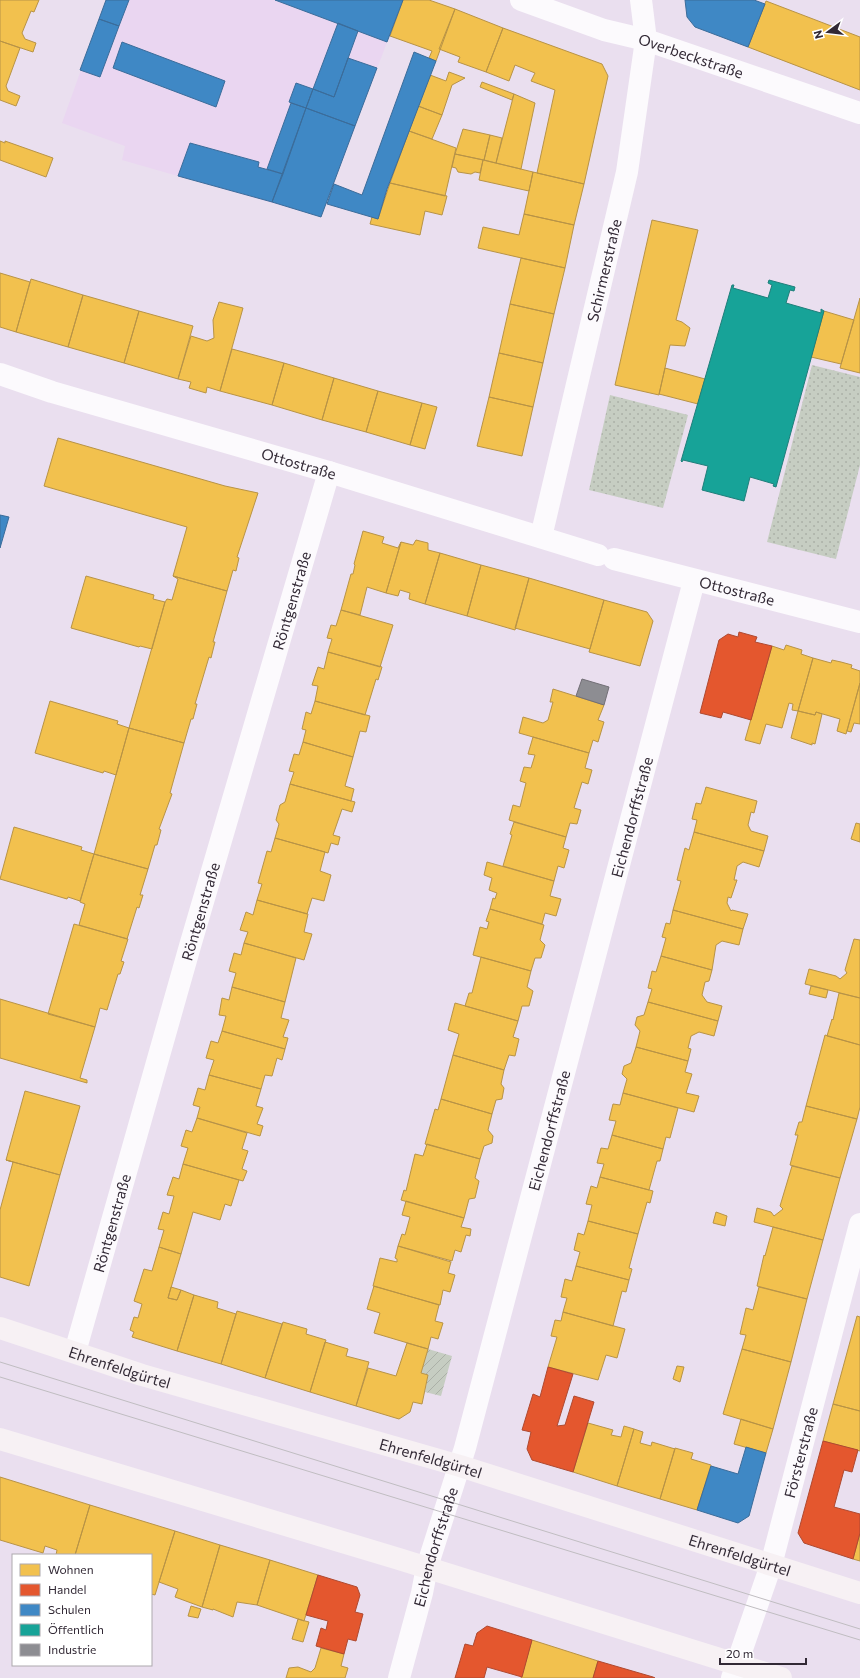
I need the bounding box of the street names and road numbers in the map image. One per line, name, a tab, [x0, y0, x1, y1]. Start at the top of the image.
street label: Overbeckstraße	[637, 30, 746, 82]
street label: Schirmerstraße	[583, 217, 625, 324]
street label: Ottostraße	[259, 444, 339, 483]
street label: Röntgenstraße	[268, 549, 314, 652]
street label: Ottostraße	[698, 572, 777, 609]
street label: Eichendorffstraße	[607, 755, 656, 879]
street label: Röntgenstraße	[177, 860, 223, 963]
street label: Eichendorffstraße	[524, 1068, 573, 1193]
street label: Röntgenstraße	[89, 1172, 134, 1274]
street label: Ehrenfeldgürtel	[66, 1342, 173, 1392]
street label: Försterstraße	[780, 1405, 821, 1500]
street label: Ehrenfeldgürtel	[377, 1434, 484, 1481]
street label: Eichendorffstraße	[410, 1485, 461, 1609]
street label: Ehrenfeldgürtel	[687, 1530, 793, 1579]

